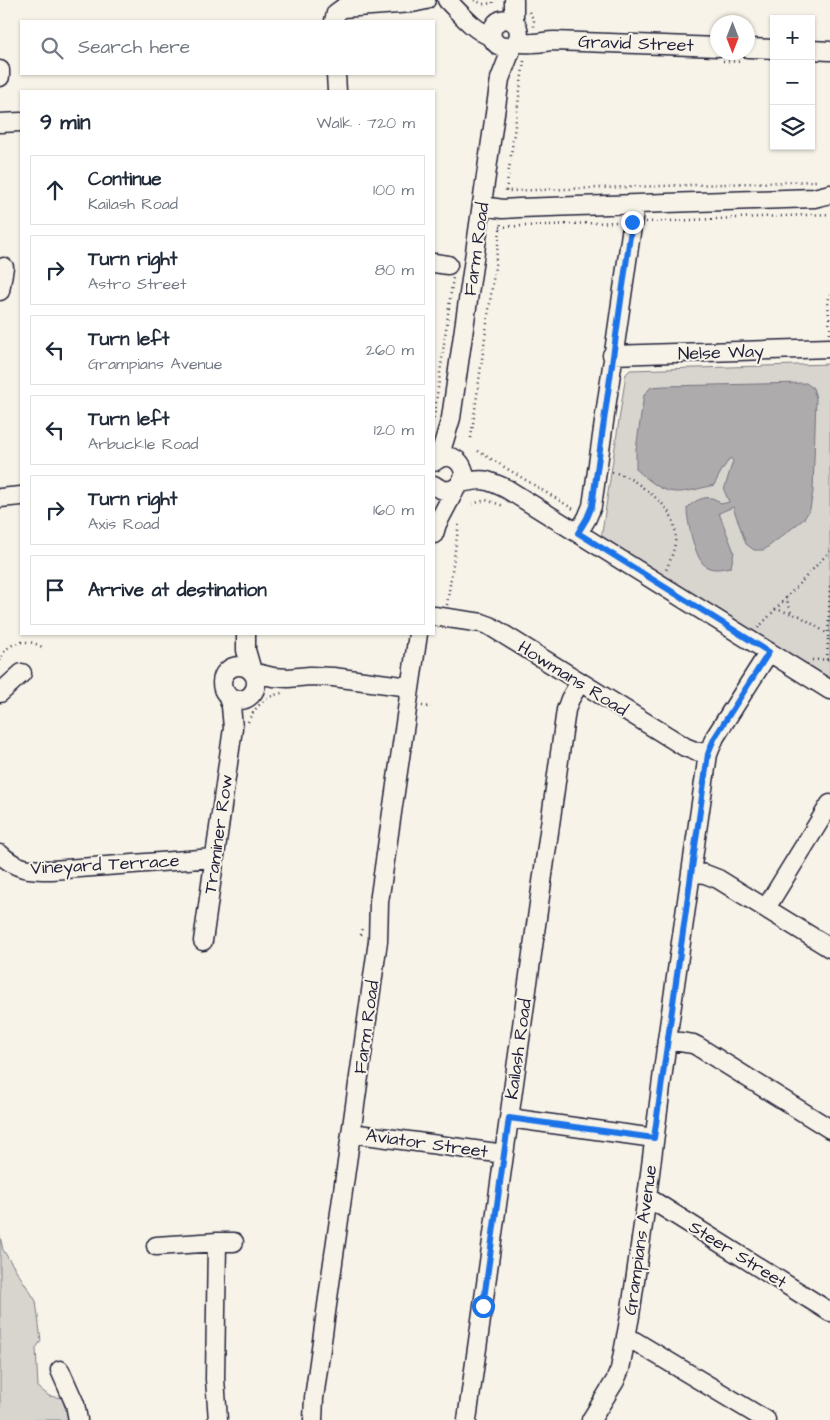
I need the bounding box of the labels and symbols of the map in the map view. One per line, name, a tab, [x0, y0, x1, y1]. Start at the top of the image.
north arrow	[710, 15, 755, 60]
street label: Gravid Street	[578, 29, 695, 58]
street label: Farm Road	[458, 201, 495, 297]
route end	[621, 211, 644, 234]
street label: Nelse Way	[678, 339, 764, 367]
street label: Howmans Road	[513, 635, 633, 722]
street label: Traminer Row	[198, 773, 239, 895]
street label: Vineyard Terrace	[30, 848, 181, 882]
street label: Farm Road	[348, 979, 385, 1075]
street label: Kailash Road	[499, 997, 538, 1101]
street label: Aviator Street	[364, 1123, 490, 1165]
street label: Grampians Avenue	[618, 1163, 663, 1317]
street label: Steer Street	[684, 1214, 792, 1295]
route start	[472, 1295, 495, 1318]

